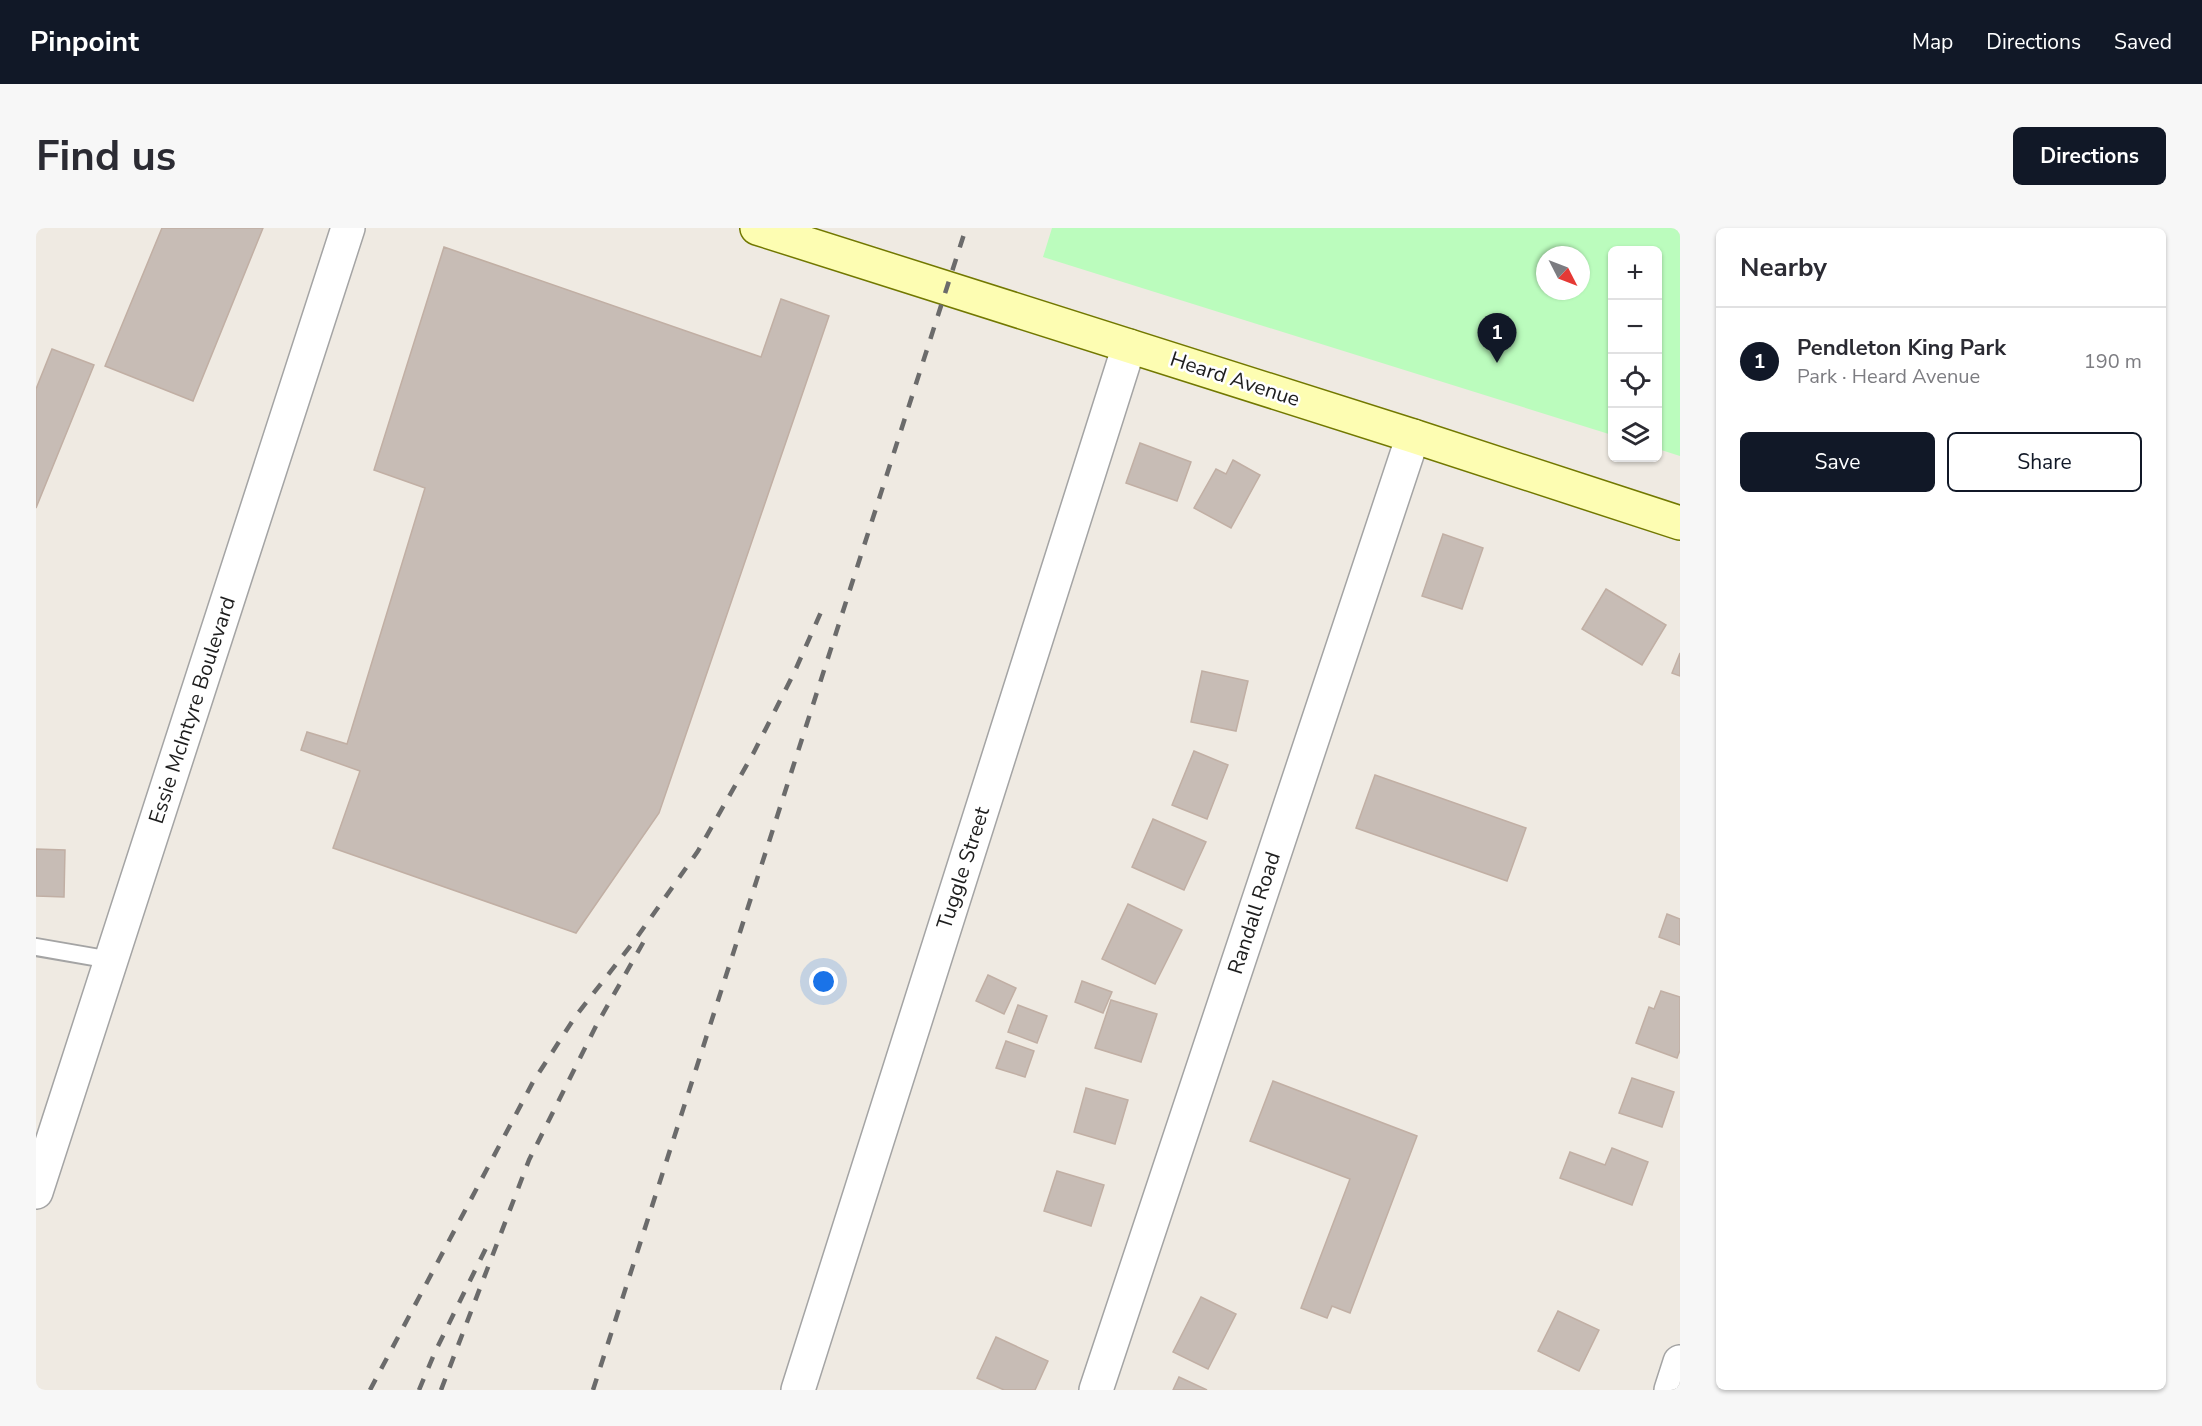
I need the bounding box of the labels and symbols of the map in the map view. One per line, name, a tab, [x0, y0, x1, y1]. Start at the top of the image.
north arrow	[1536, 246, 1590, 300]
pin: 1	[1478, 314, 1516, 363]
street label: Heard Avenue	[1167, 345, 1303, 413]
street label: Essie McIntyre Boulevard	[142, 593, 242, 827]
street label: Tuggle Street	[930, 802, 996, 933]
street label: Randall Road	[1221, 848, 1287, 978]
your location	[809, 967, 838, 996]

